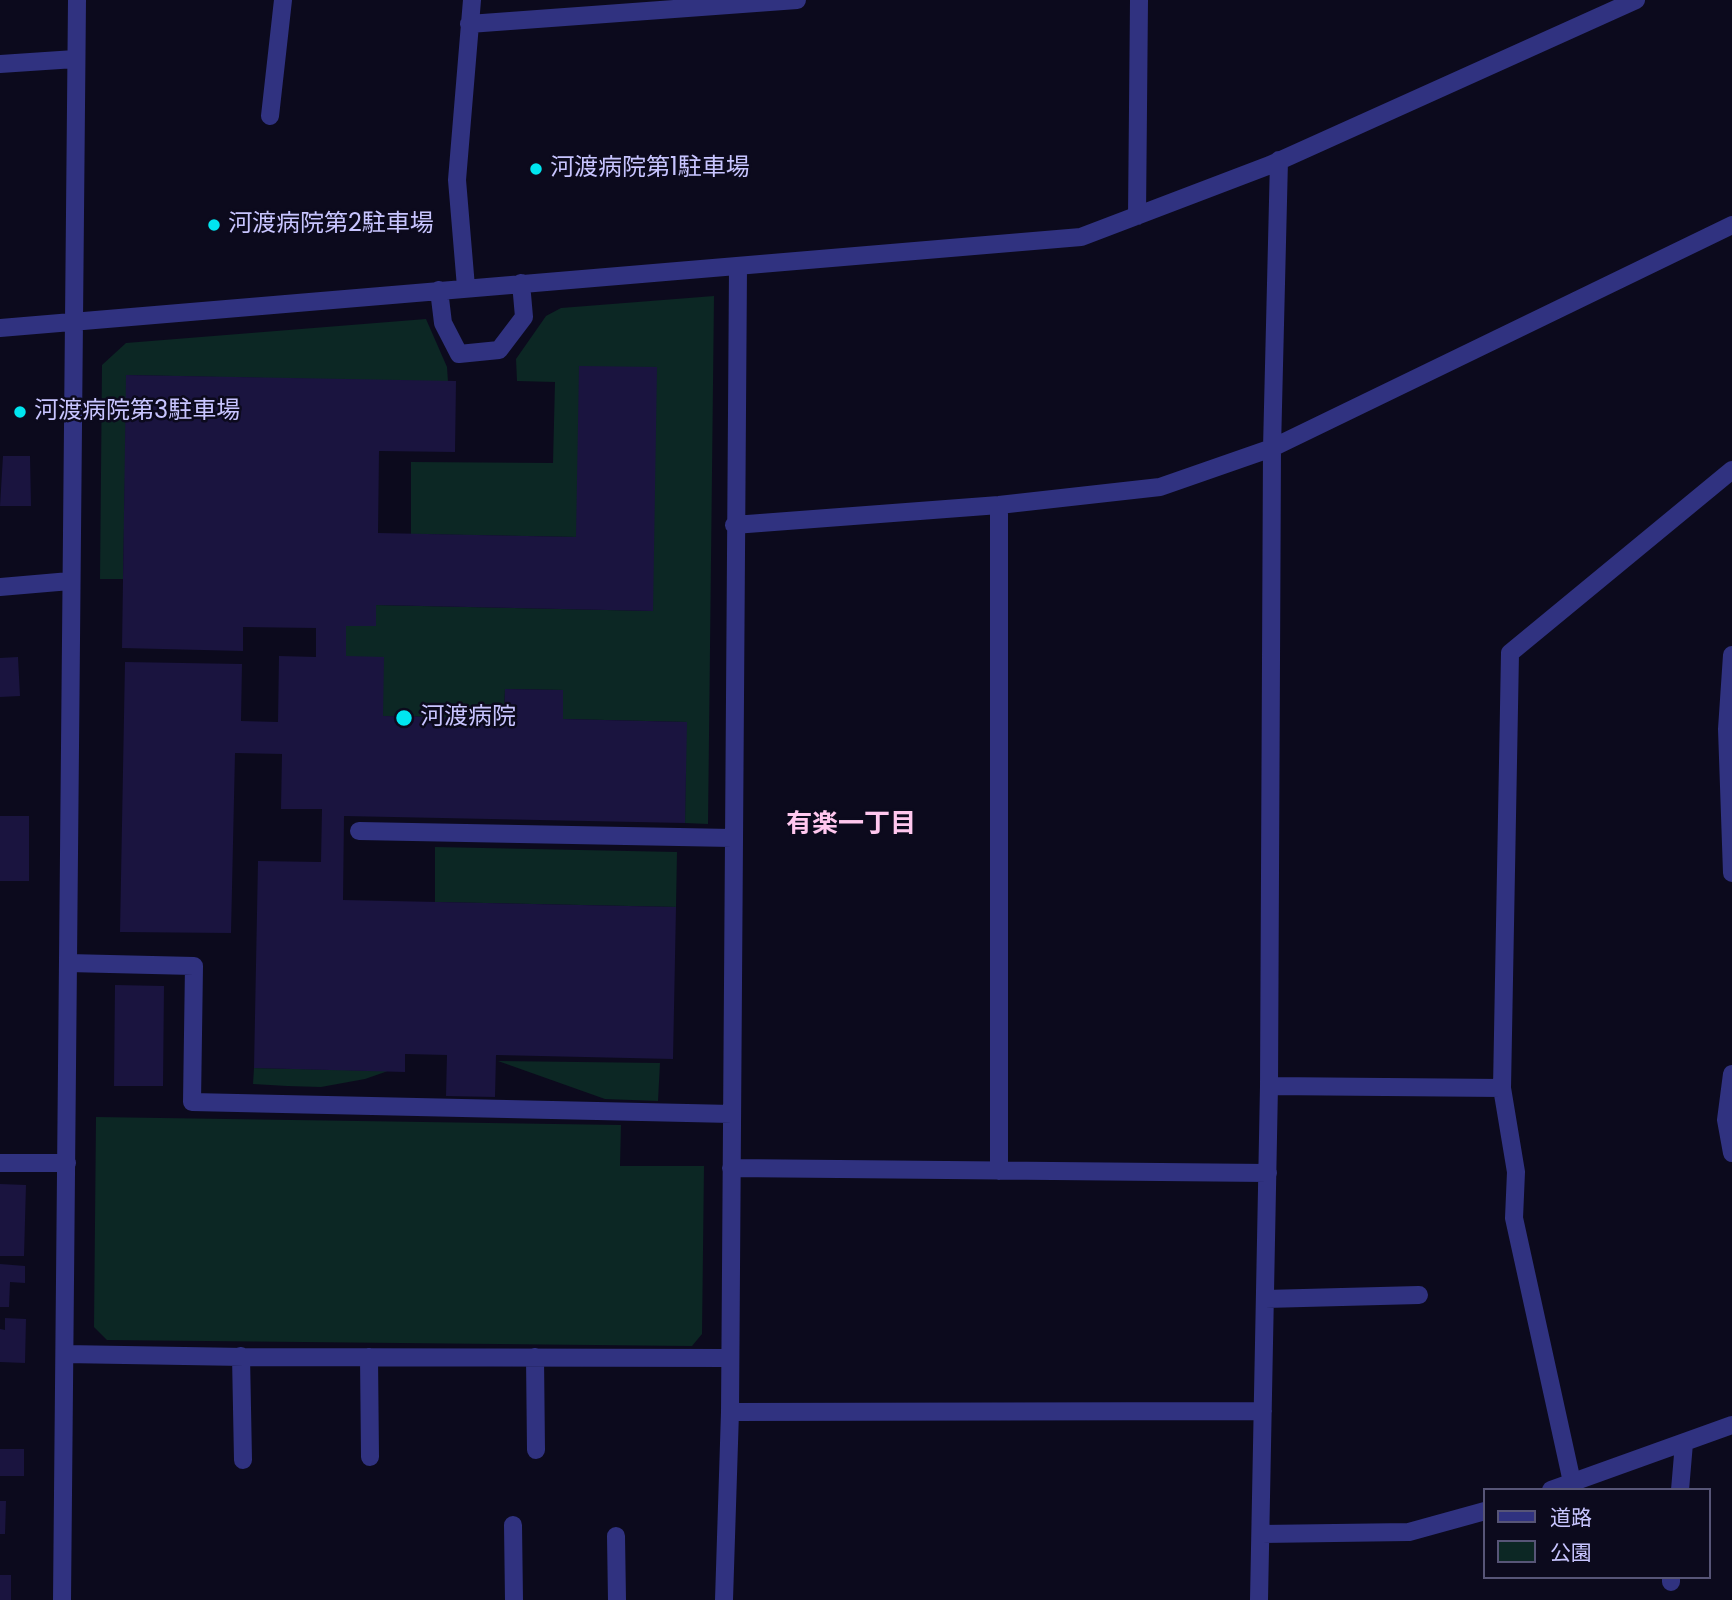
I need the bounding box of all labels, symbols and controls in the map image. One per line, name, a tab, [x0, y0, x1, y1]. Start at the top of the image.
place label: 河渡病院第1駐車場	[550, 155, 750, 183]
marker: 河渡病院第1駐車場	[528, 161, 544, 177]
place label: 河渡病院第2駐車場	[228, 211, 434, 239]
marker: 河渡病院第2駐車場	[206, 217, 222, 233]
place label: 河渡病院第3駐車場	[34, 398, 240, 426]
marker: 河渡病院第3駐車場	[12, 404, 28, 420]
place label: 河渡病院	[420, 704, 516, 732]
marker: 河渡病院	[394, 708, 414, 728]
district label: 有楽一丁目	[786, 809, 916, 841]
legend	[1484, 1488, 1711, 1579]
text: 道路	[1550, 1503, 1592, 1532]
text: 公園	[1550, 1538, 1592, 1567]

